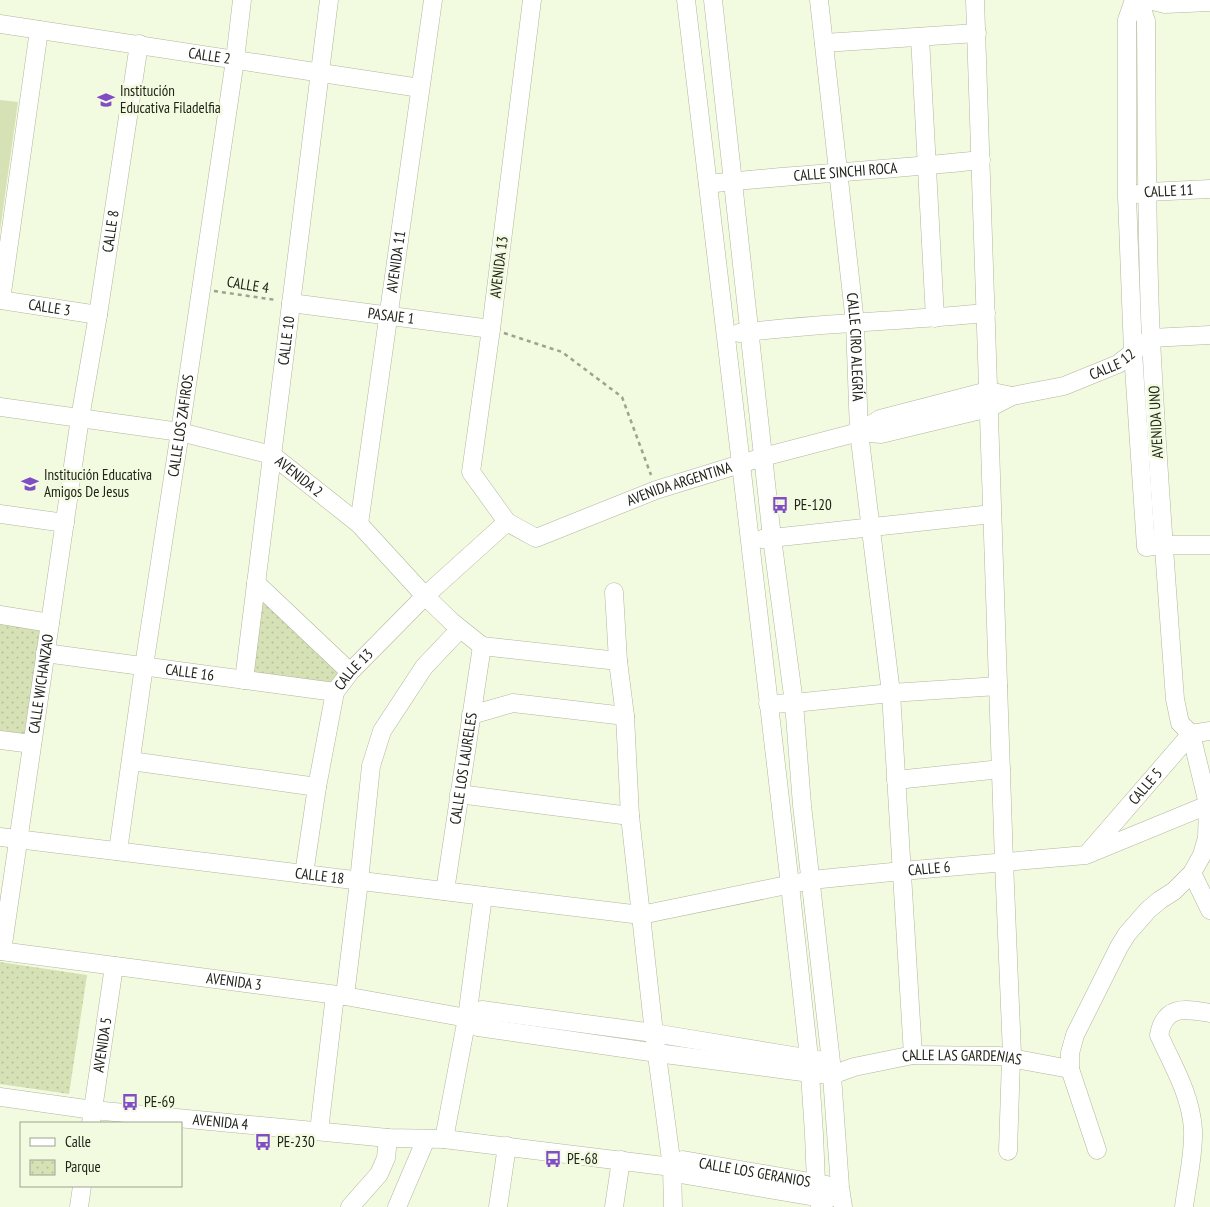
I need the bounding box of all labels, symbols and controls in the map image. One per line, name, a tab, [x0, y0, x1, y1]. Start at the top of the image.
street label: CALLE 2	[187, 43, 232, 68]
place label: Institución Educativa Filadelfia	[120, 81, 221, 117]
school or university icon: Institución Educativa Filadelfia	[96, 90, 116, 110]
street label: CALLE SINCHI ROCA	[793, 158, 899, 185]
street label: CALLE 11	[1142, 180, 1194, 202]
street label: CALLE 8	[98, 209, 123, 254]
street label: AVENIDA 11	[382, 229, 409, 294]
street label: AVENIDA 13	[485, 235, 512, 299]
street label: CALLE 4	[226, 272, 271, 297]
street label: CALLE CIRO ALEGRÍA	[843, 292, 868, 403]
street label: CALLE 3	[27, 294, 72, 320]
street label: PASAJE 1	[367, 303, 416, 328]
street label: CALLE 10	[273, 315, 298, 366]
street label: CALLE 12	[1086, 344, 1139, 384]
street label: CALLE LOS ZAFIROS	[163, 373, 197, 478]
street label: AVENIDA UNO	[1144, 385, 1167, 459]
street label: AVENIDA 2	[272, 451, 327, 501]
street label: AVENIDA ARGENTINA	[624, 457, 735, 510]
place label: Institución Educativa Amigos De Jesus	[44, 465, 152, 501]
school or university icon: Institución Educativa Amigos De Jesus	[20, 474, 40, 494]
bus stop icon: PE-120	[770, 495, 790, 515]
place label: PE-120	[794, 495, 832, 514]
street label: CALLE WICHANZAO	[24, 633, 57, 735]
street label: CALLE 13	[330, 644, 377, 694]
street label: CALLE 16	[164, 659, 216, 685]
street label: CALLE LOS LAURELES	[445, 711, 481, 826]
street label: CALLE 5	[1124, 764, 1166, 808]
street label: CALLE 6	[907, 857, 951, 879]
street label: CALLE 18	[294, 863, 345, 888]
street label: AVENIDA 3	[205, 968, 263, 994]
street label: AVENIDA 5	[89, 1016, 115, 1074]
street label: CALLE LAS GARDENIAS	[900, 1044, 1023, 1069]
bus stop icon: PE-69	[120, 1092, 140, 1112]
place label: PE-69	[144, 1092, 175, 1111]
street label: AVENIDA 4	[192, 1110, 249, 1134]
legend	[20, 1122, 182, 1187]
text: Calle	[65, 1132, 91, 1151]
bus stop icon: PE-230	[253, 1132, 273, 1152]
place label: PE-230	[277, 1132, 315, 1151]
bus stop icon: PE-68	[543, 1149, 563, 1169]
place label: PE-68	[567, 1149, 598, 1168]
street label: CALLE LOS GERANIOS	[698, 1153, 812, 1191]
text: Parque	[65, 1157, 101, 1176]

